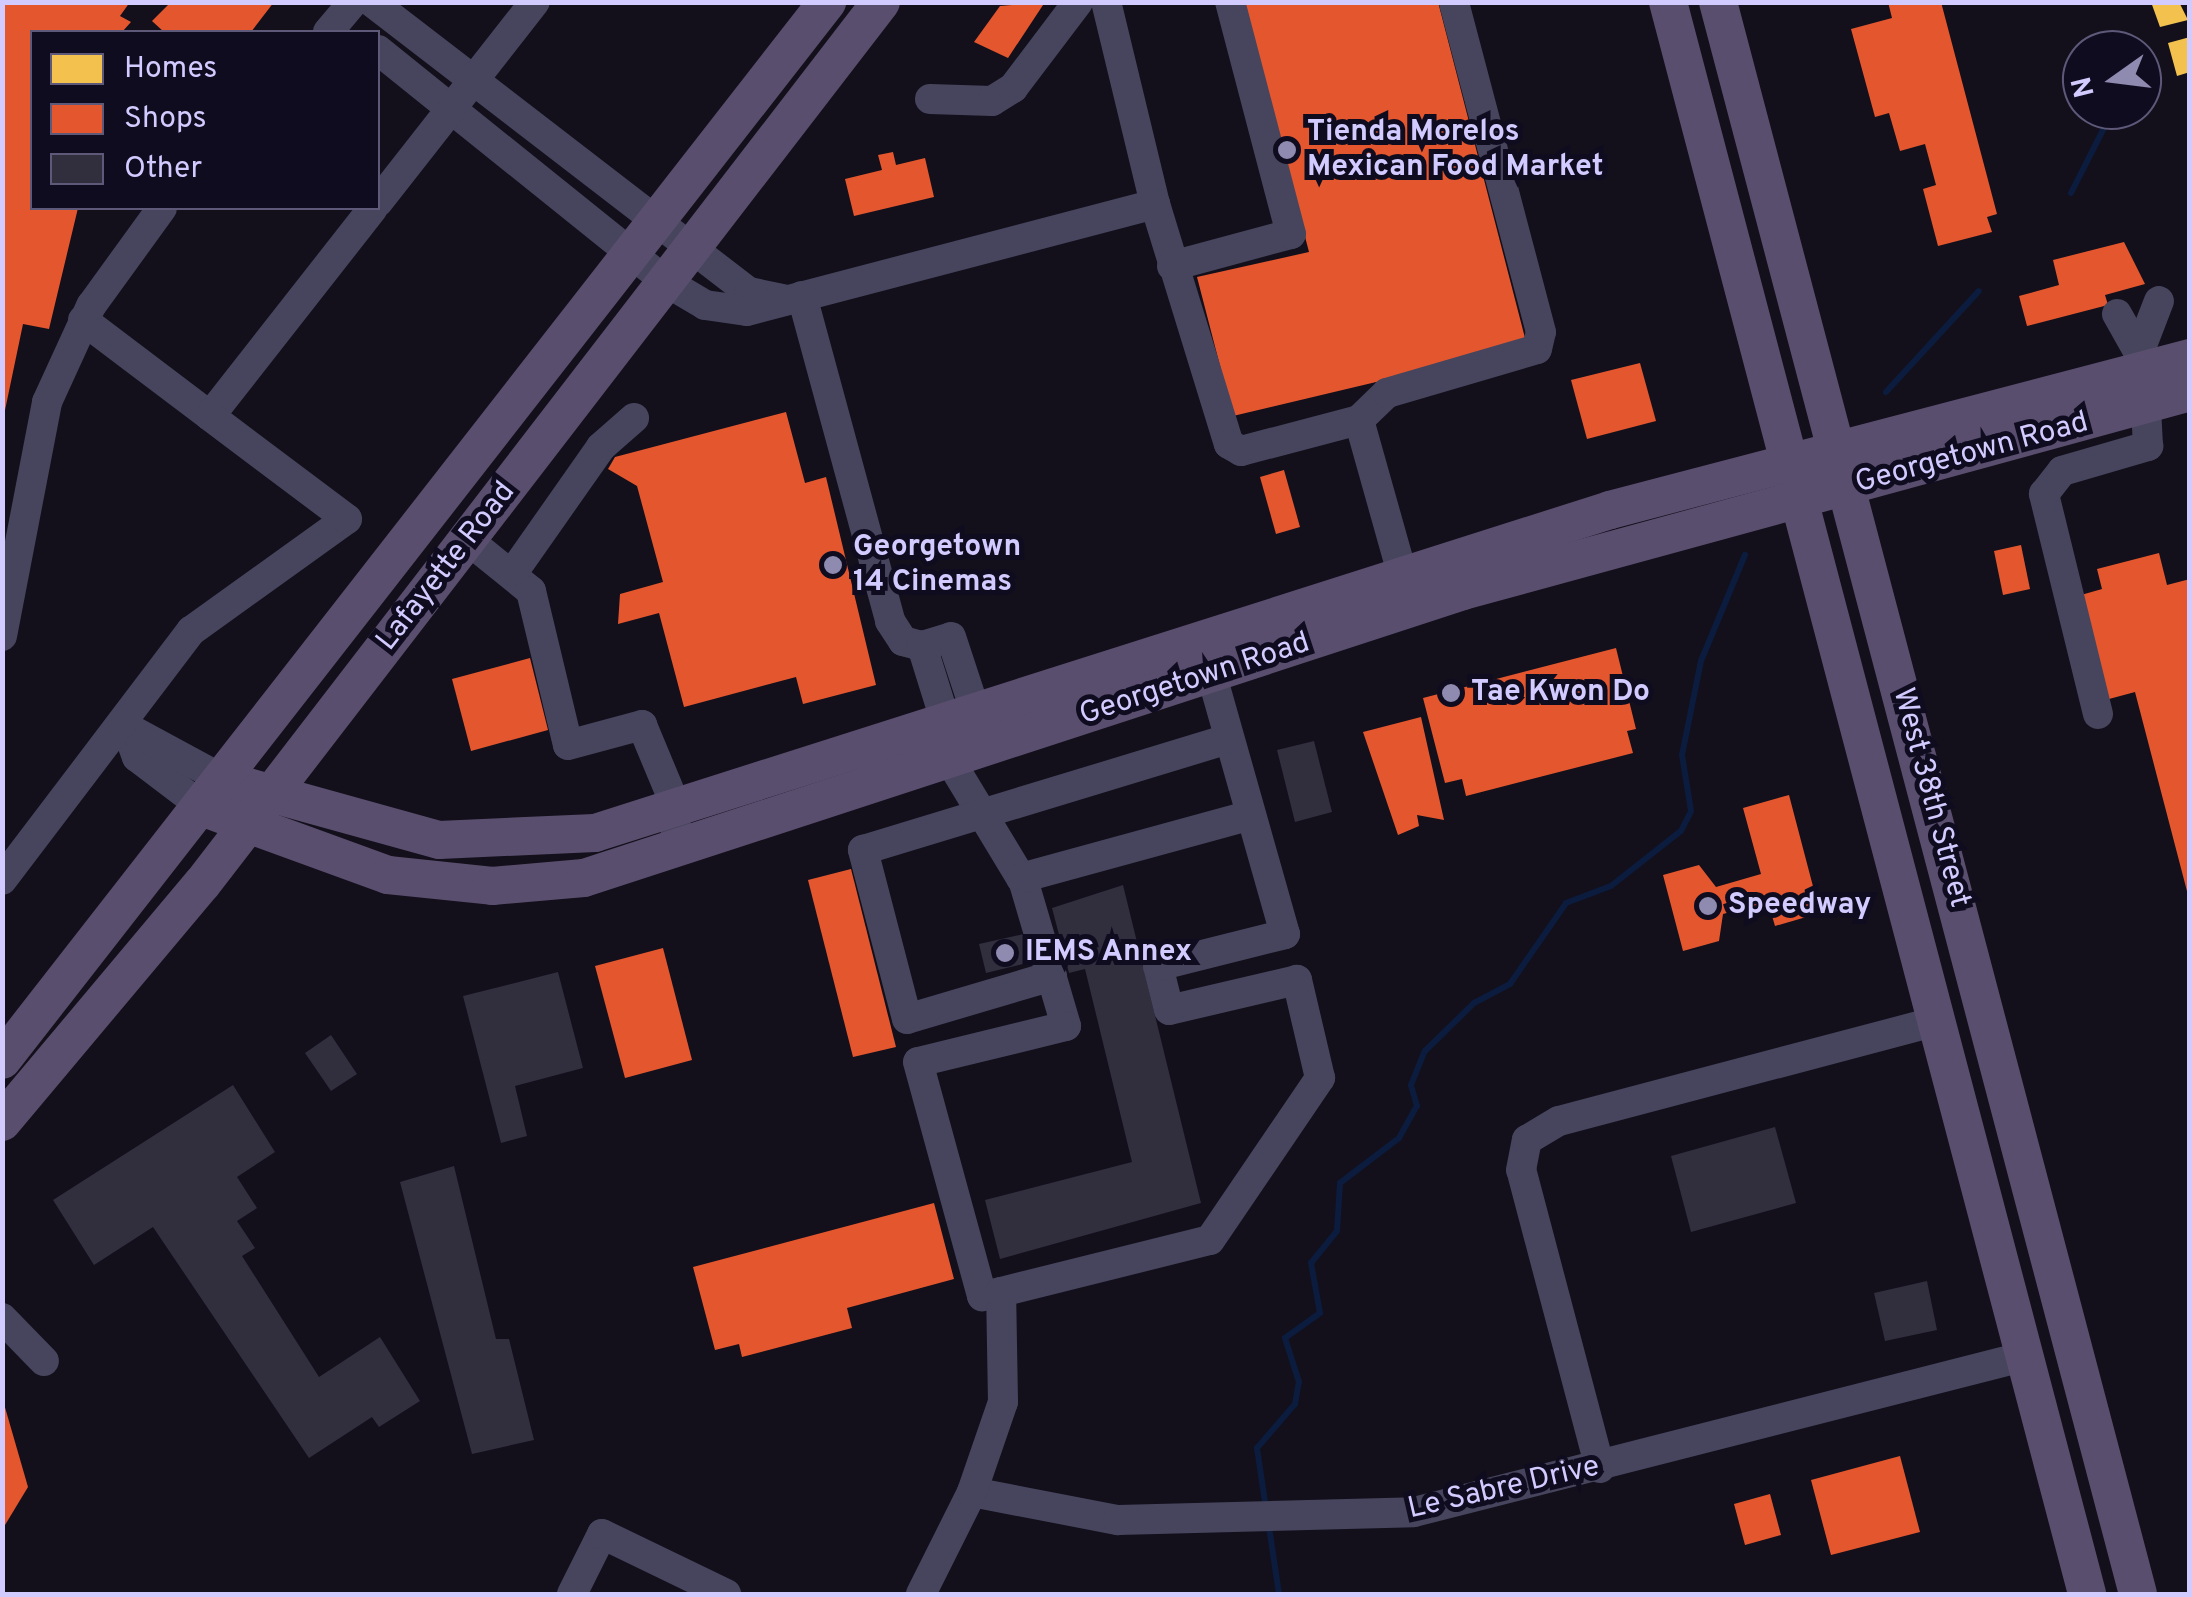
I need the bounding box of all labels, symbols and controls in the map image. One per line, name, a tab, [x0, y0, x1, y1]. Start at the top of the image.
legend	[30, 30, 380, 210]
north arrow	[2062, 30, 2162, 130]
text: Homes	[124, 51, 217, 88]
text: N	[2065, 73, 2105, 101]
text: Shops	[124, 101, 207, 138]
place label: Tienda Morelos Mexican Food Market	[1307, 115, 1603, 186]
marker: Tienda Morelos Mexican Food Market	[1276, 139, 1298, 161]
text: Other	[124, 151, 202, 188]
street label: Georgetown Road	[1852, 406, 2092, 502]
street label: Lafayette Road	[370, 475, 524, 659]
place label: Georgetown 14 Cinemas	[853, 530, 1021, 600]
marker: Georgetown 14 Cinemas	[822, 554, 844, 576]
street label: Georgetown Road	[1075, 626, 1315, 734]
place label: Tae Kwon Do	[1471, 675, 1650, 711]
marker: Tae Kwon Do	[1440, 682, 1462, 704]
street label: West 38th Street	[1883, 684, 1977, 912]
place label: Speedway	[1728, 888, 1871, 924]
marker: Speedway	[1697, 895, 1719, 917]
place label: IEMS Annex	[1025, 935, 1193, 971]
marker: IEMS Annex	[994, 942, 1016, 964]
street label: Le Sabre Drive	[1405, 1449, 1603, 1529]

